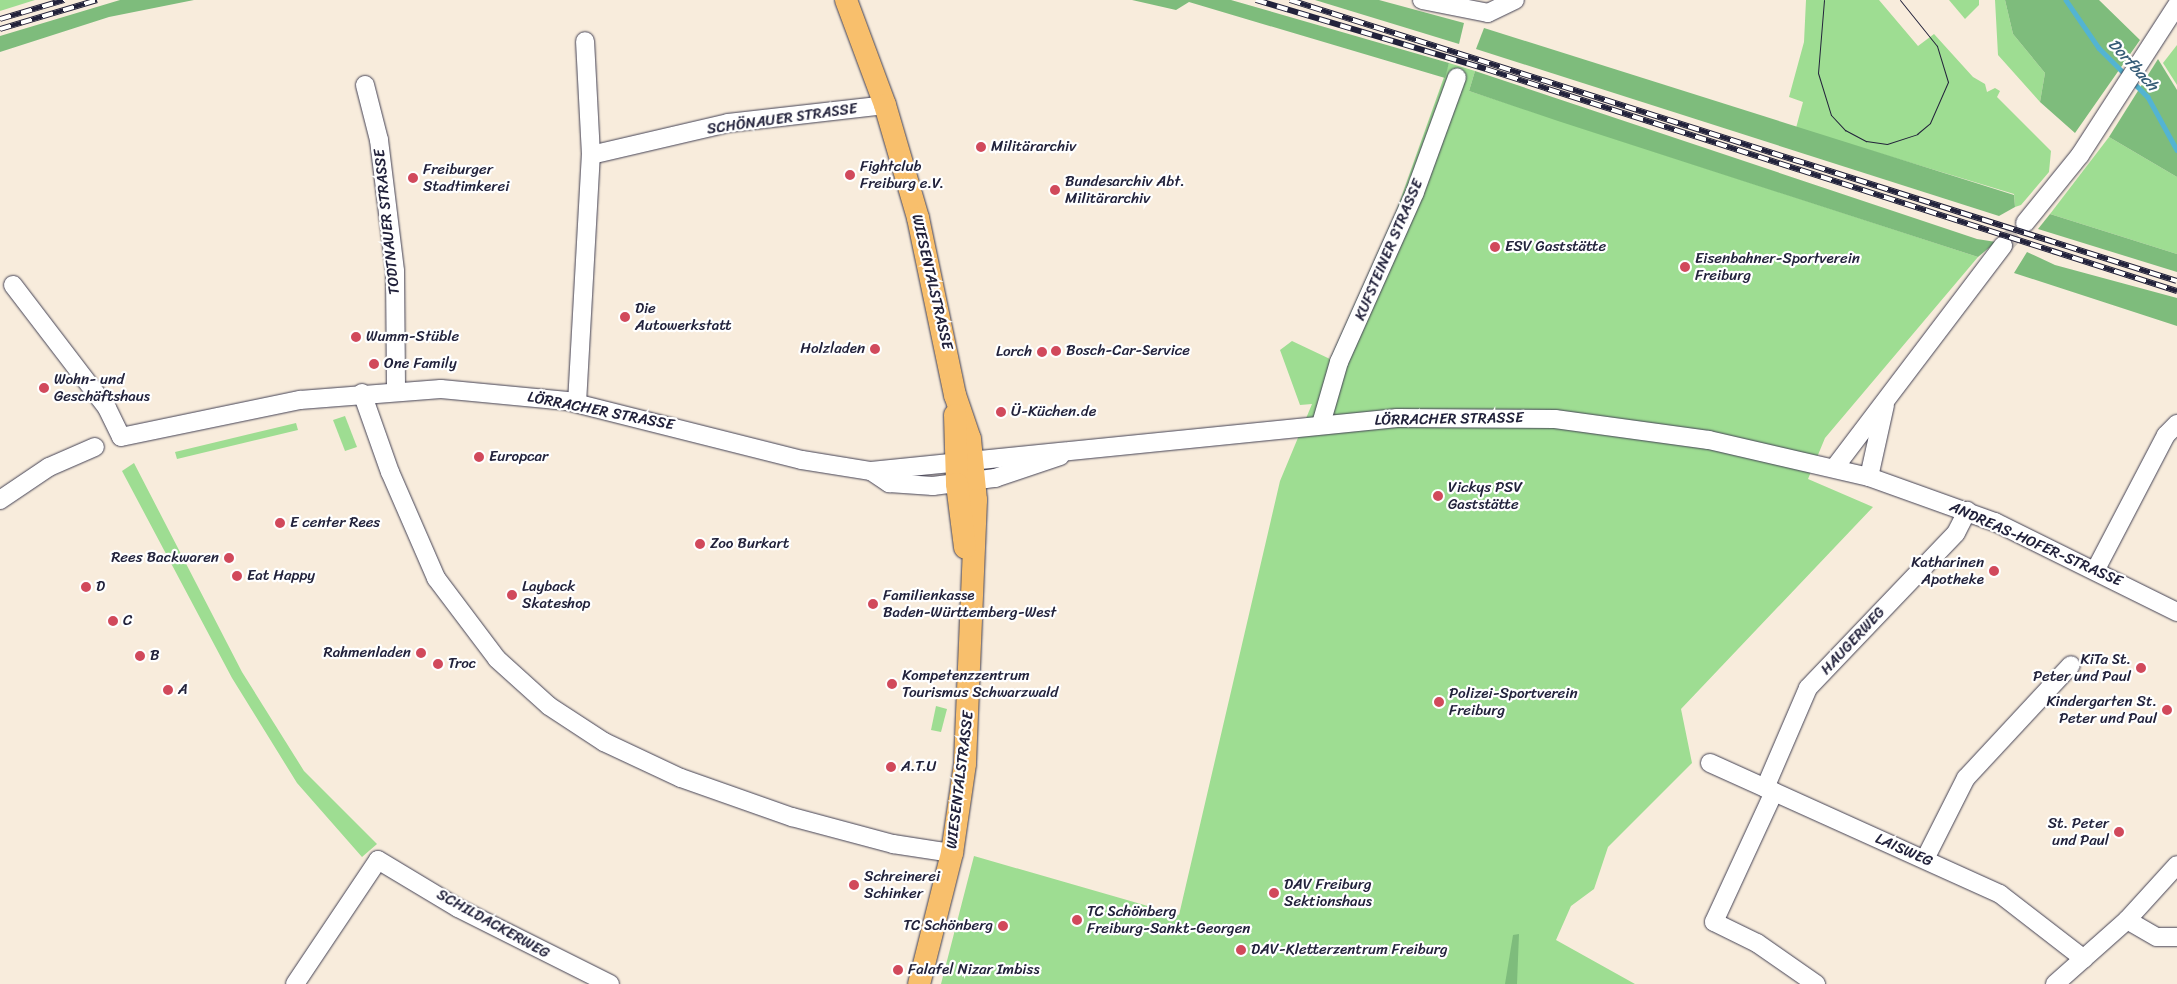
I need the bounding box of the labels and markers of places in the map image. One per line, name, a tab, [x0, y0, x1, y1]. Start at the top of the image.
place label: Militärarchiv	[991, 138, 1076, 156]
marker: Militärarchiv	[975, 141, 987, 153]
place label: Fightclub Freiburg e.V.	[860, 157, 944, 192]
place label: Freiburger Stadtimkerei	[423, 160, 509, 195]
marker: Fightclub Freiburg e.V.	[844, 169, 856, 181]
marker: Freiburger Stadtimkerei	[407, 172, 419, 184]
place label: Bundesarchiv Abt. Militärarchiv	[1065, 172, 1186, 207]
marker: Bundesarchiv Abt. Militärarchiv	[1049, 184, 1061, 196]
place label: ESV Gaststätte	[1505, 238, 1606, 256]
marker: ESV Gaststätte	[1489, 241, 1501, 253]
place label: Eisenbahner-Sportverein Freiburg	[1695, 249, 1860, 284]
marker: Eisenbahner-Sportverein Freiburg	[1679, 261, 1691, 273]
place label: Die Autowerkstatt	[635, 299, 732, 334]
marker: Die Autowerkstatt	[619, 311, 631, 323]
place label: Wumm-Stüble	[366, 328, 459, 346]
marker: Wumm-Stüble	[350, 331, 362, 343]
place label: Holzladen	[800, 340, 865, 358]
place label: Bosch-Car-Service	[1066, 342, 1190, 360]
marker: Holzladen	[869, 343, 881, 355]
place label: Lorch	[996, 343, 1032, 361]
marker: Bosch-Car-Service	[1050, 345, 1062, 357]
marker: Lorch	[1036, 346, 1048, 358]
place label: One Family	[384, 355, 457, 373]
marker: One Family	[368, 358, 380, 370]
place label: Wohn- und Geschäftshaus	[54, 370, 150, 405]
marker: Wohn- und Geschäftshaus	[38, 382, 50, 394]
place label: Ü-Küchen.de	[1011, 403, 1096, 421]
marker: Ü-Küchen.de	[995, 406, 1007, 418]
place label: Europcar	[489, 448, 548, 466]
marker: Europcar	[473, 451, 485, 463]
place label: Vickys PSV Gaststätte	[1448, 478, 1522, 513]
marker: Vickys PSV Gaststätte	[1432, 490, 1444, 502]
place label: E center Rees	[290, 514, 381, 532]
marker: E center Rees	[274, 517, 286, 529]
place label: Zoo Burkart	[710, 535, 789, 553]
marker: Zoo Burkart	[694, 538, 706, 550]
place label: Rees Backwaren	[112, 549, 219, 567]
marker: Rees Backwaren	[223, 552, 235, 564]
place label: Katharinen Apotheke	[1911, 553, 1984, 588]
marker: Katharinen Apotheke	[1988, 565, 2000, 577]
place label: Eat Happy	[247, 567, 315, 585]
marker: Eat Happy	[231, 570, 243, 582]
place label: Layback Skateshop	[522, 577, 591, 612]
place label: D	[96, 578, 105, 596]
marker: D	[80, 581, 92, 593]
place label: Familienkasse Baden-Württemberg-West	[883, 586, 1056, 621]
marker: Layback Skateshop	[506, 589, 518, 601]
marker: Familienkasse Baden-Württemberg-West	[867, 598, 879, 610]
place label: C	[123, 612, 132, 630]
marker: C	[107, 615, 119, 627]
place label: Rahmenladen	[324, 644, 411, 662]
place label: B	[150, 647, 159, 665]
marker: Rahmenladen	[415, 647, 427, 659]
marker: B	[134, 650, 146, 662]
place label: KiTa St. Peter und Paul	[2033, 650, 2131, 685]
place label: Troc	[448, 655, 476, 673]
marker: Troc	[432, 658, 444, 670]
marker: KiTa St. Peter und Paul	[2135, 662, 2147, 674]
place label: Kompetenzzentrum Tourismus Schwarzwald	[902, 666, 1058, 701]
marker: Kompetenzzentrum Tourismus Schwarzwald	[886, 678, 898, 690]
place label: A	[178, 681, 188, 699]
marker: A	[162, 684, 174, 696]
place label: Polizei-Sportverein Freiburg	[1449, 684, 1578, 719]
place label: Kindergarten St. Peter und Paul	[2046, 692, 2157, 727]
marker: Polizei-Sportverein Freiburg	[1433, 696, 1445, 708]
marker: Kindergarten St. Peter und Paul	[2161, 704, 2173, 716]
place label: A.T.U	[901, 758, 937, 776]
marker: A.T.U	[885, 761, 897, 773]
place label: St. Peter und Paul	[2047, 814, 2109, 849]
marker: St. Peter und Paul	[2113, 826, 2125, 838]
place label: Schreinerei Schinker	[864, 867, 940, 902]
place label: DAV Freiburg Sektionshaus	[1284, 875, 1372, 910]
marker: Schreinerei Schinker	[848, 879, 860, 891]
marker: DAV Freiburg Sektionshaus	[1268, 887, 1280, 899]
place label: TC Schönberg Freiburg-Sankt-Georgen	[1087, 902, 1250, 937]
marker: TC Schönberg Freiburg-Sankt-Georgen	[1071, 914, 1083, 926]
place label: TC Schönberg	[902, 917, 993, 935]
marker: TC Schönberg	[997, 920, 1009, 932]
place label: DAV-Kletterzentrum Freiburg	[1251, 941, 1447, 959]
marker: DAV-Kletterzentrum Freiburg	[1235, 944, 1247, 956]
place label: Falafel Nizar Imbiss	[908, 961, 1039, 979]
marker: Falafel Nizar Imbiss	[892, 964, 904, 976]

